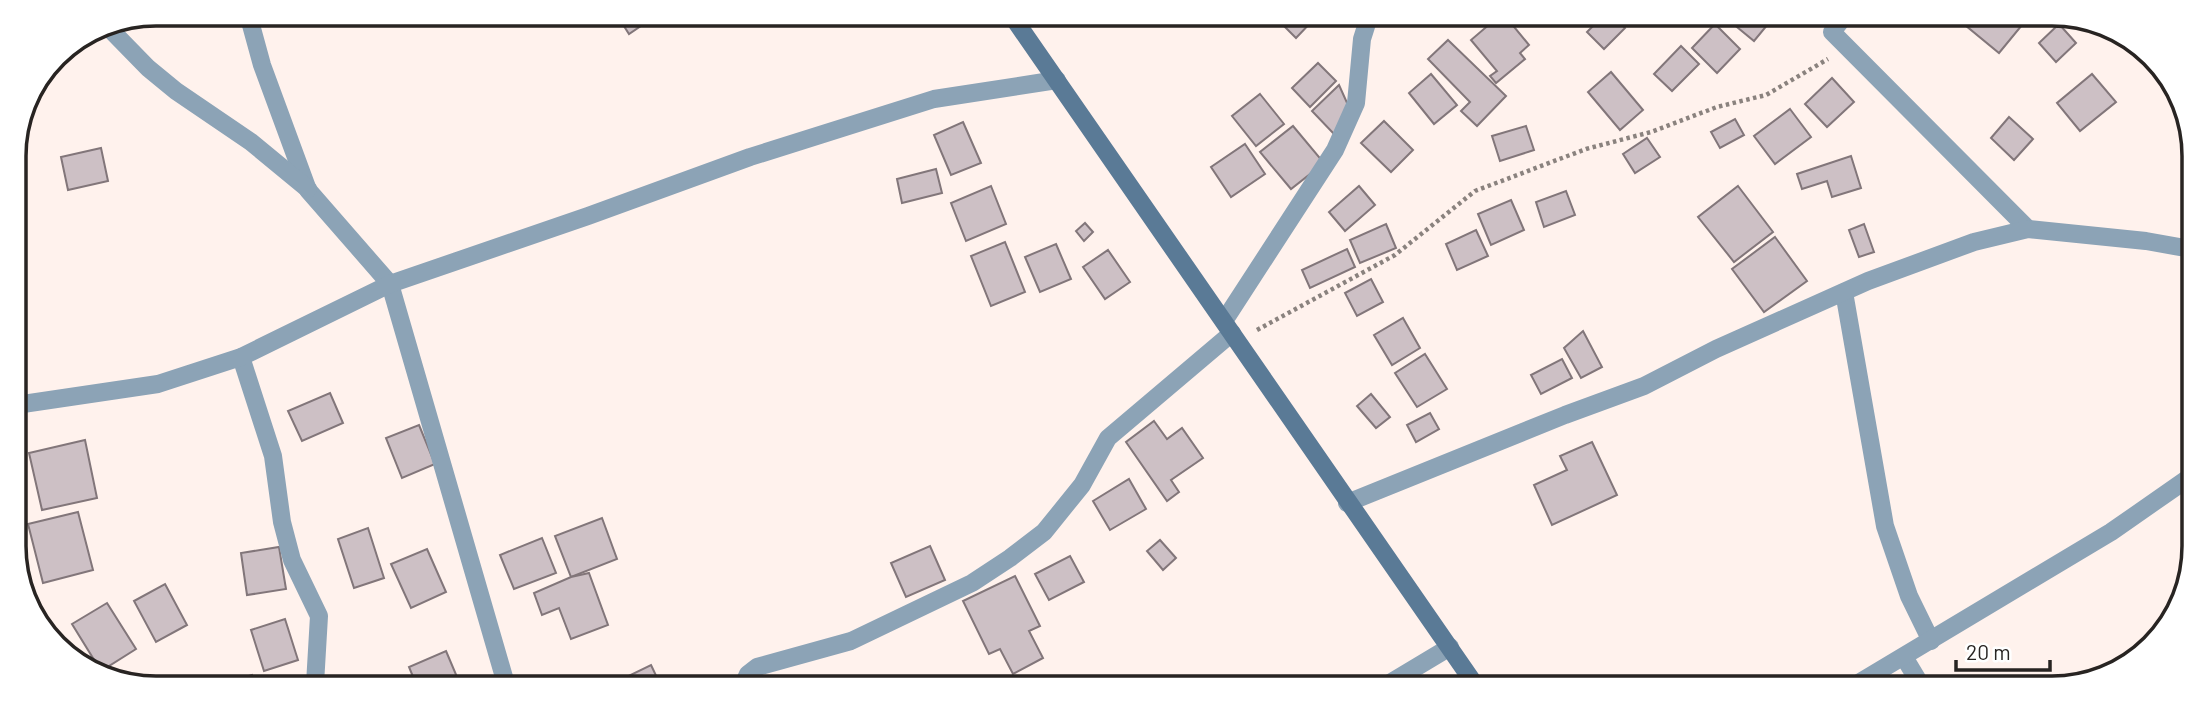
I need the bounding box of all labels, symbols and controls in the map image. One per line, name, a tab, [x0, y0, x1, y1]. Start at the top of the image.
scale bar	[1956, 628, 2050, 672]
text: 20 m	[1966, 639, 2011, 664]

